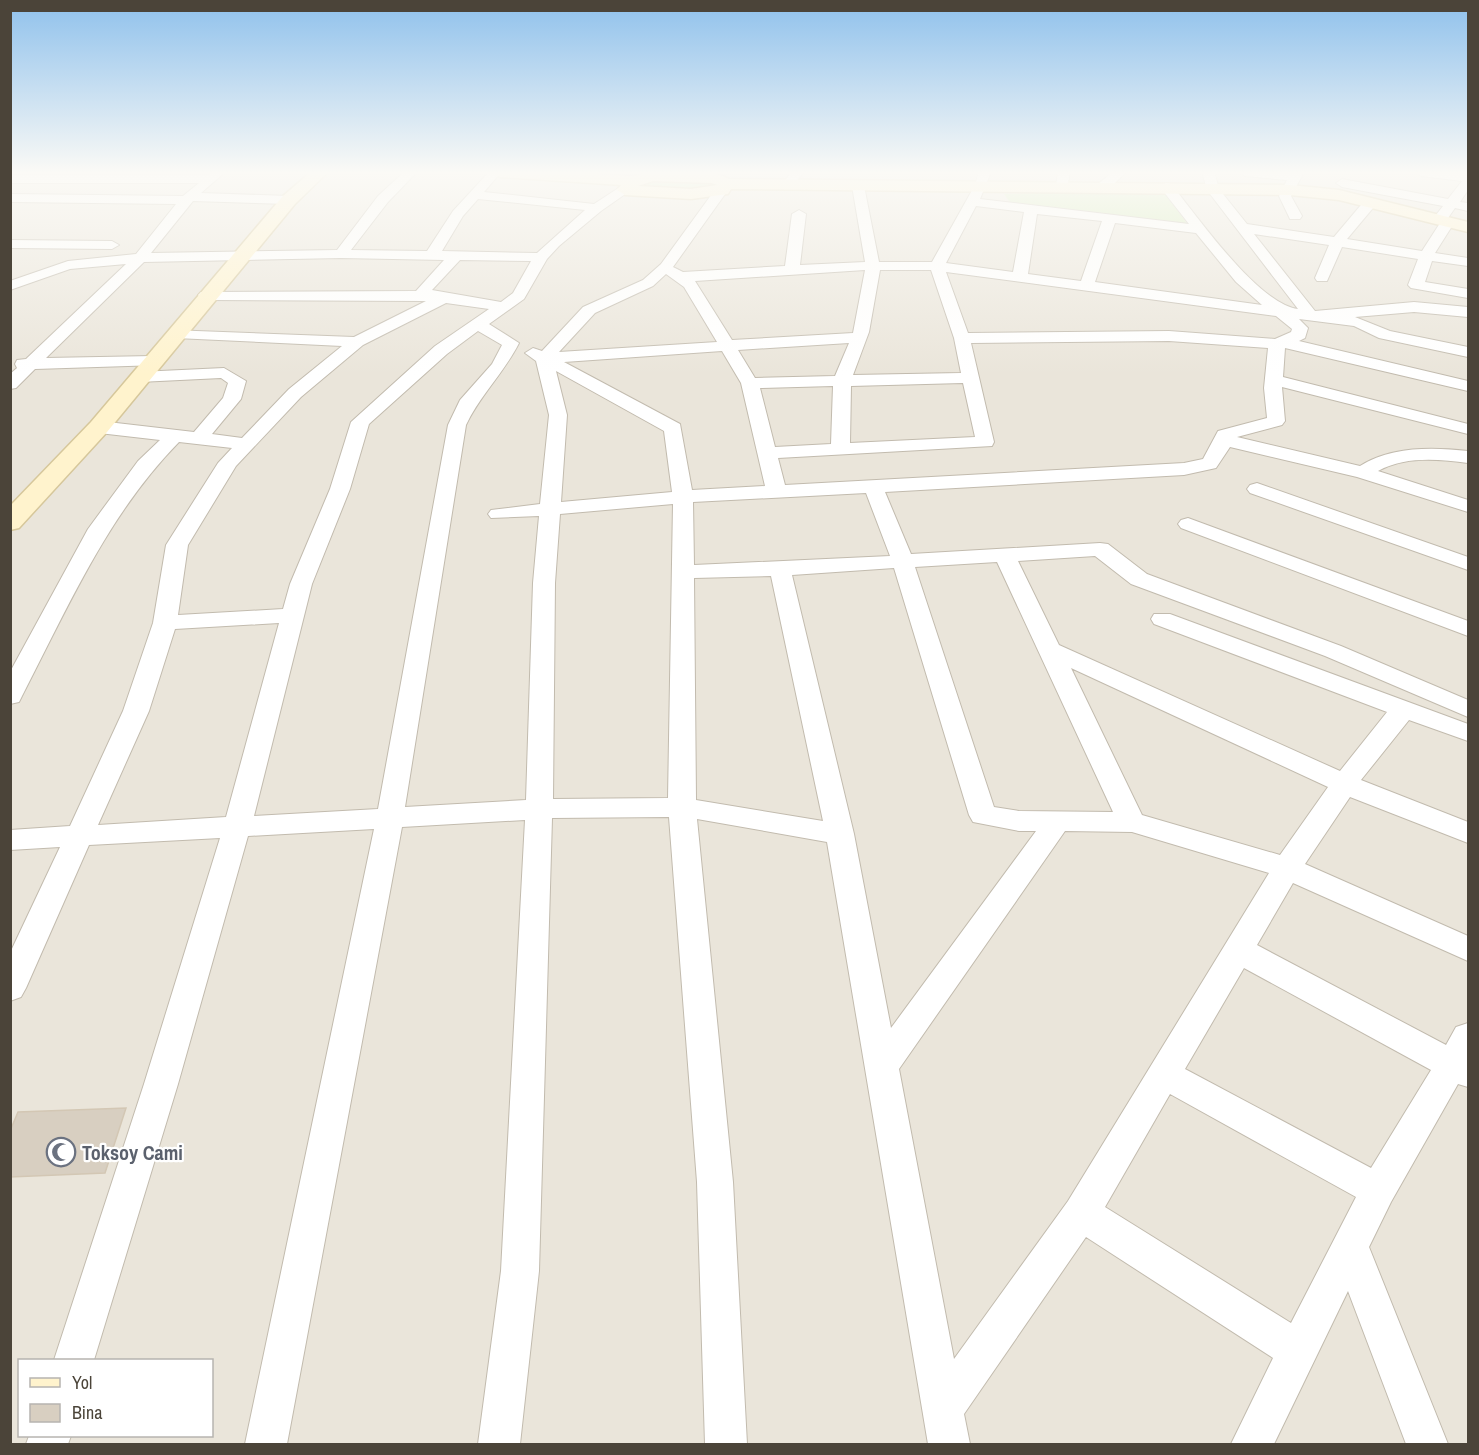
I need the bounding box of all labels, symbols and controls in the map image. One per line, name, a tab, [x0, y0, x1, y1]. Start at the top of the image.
mosque icon: Toksoy Cami	[45, 1136, 77, 1168]
place label: Toksoy Cami	[82, 1139, 183, 1166]
legend	[18, 1359, 213, 1437]
text: Yol	[72, 1370, 92, 1395]
text: Bina	[72, 1400, 102, 1425]

